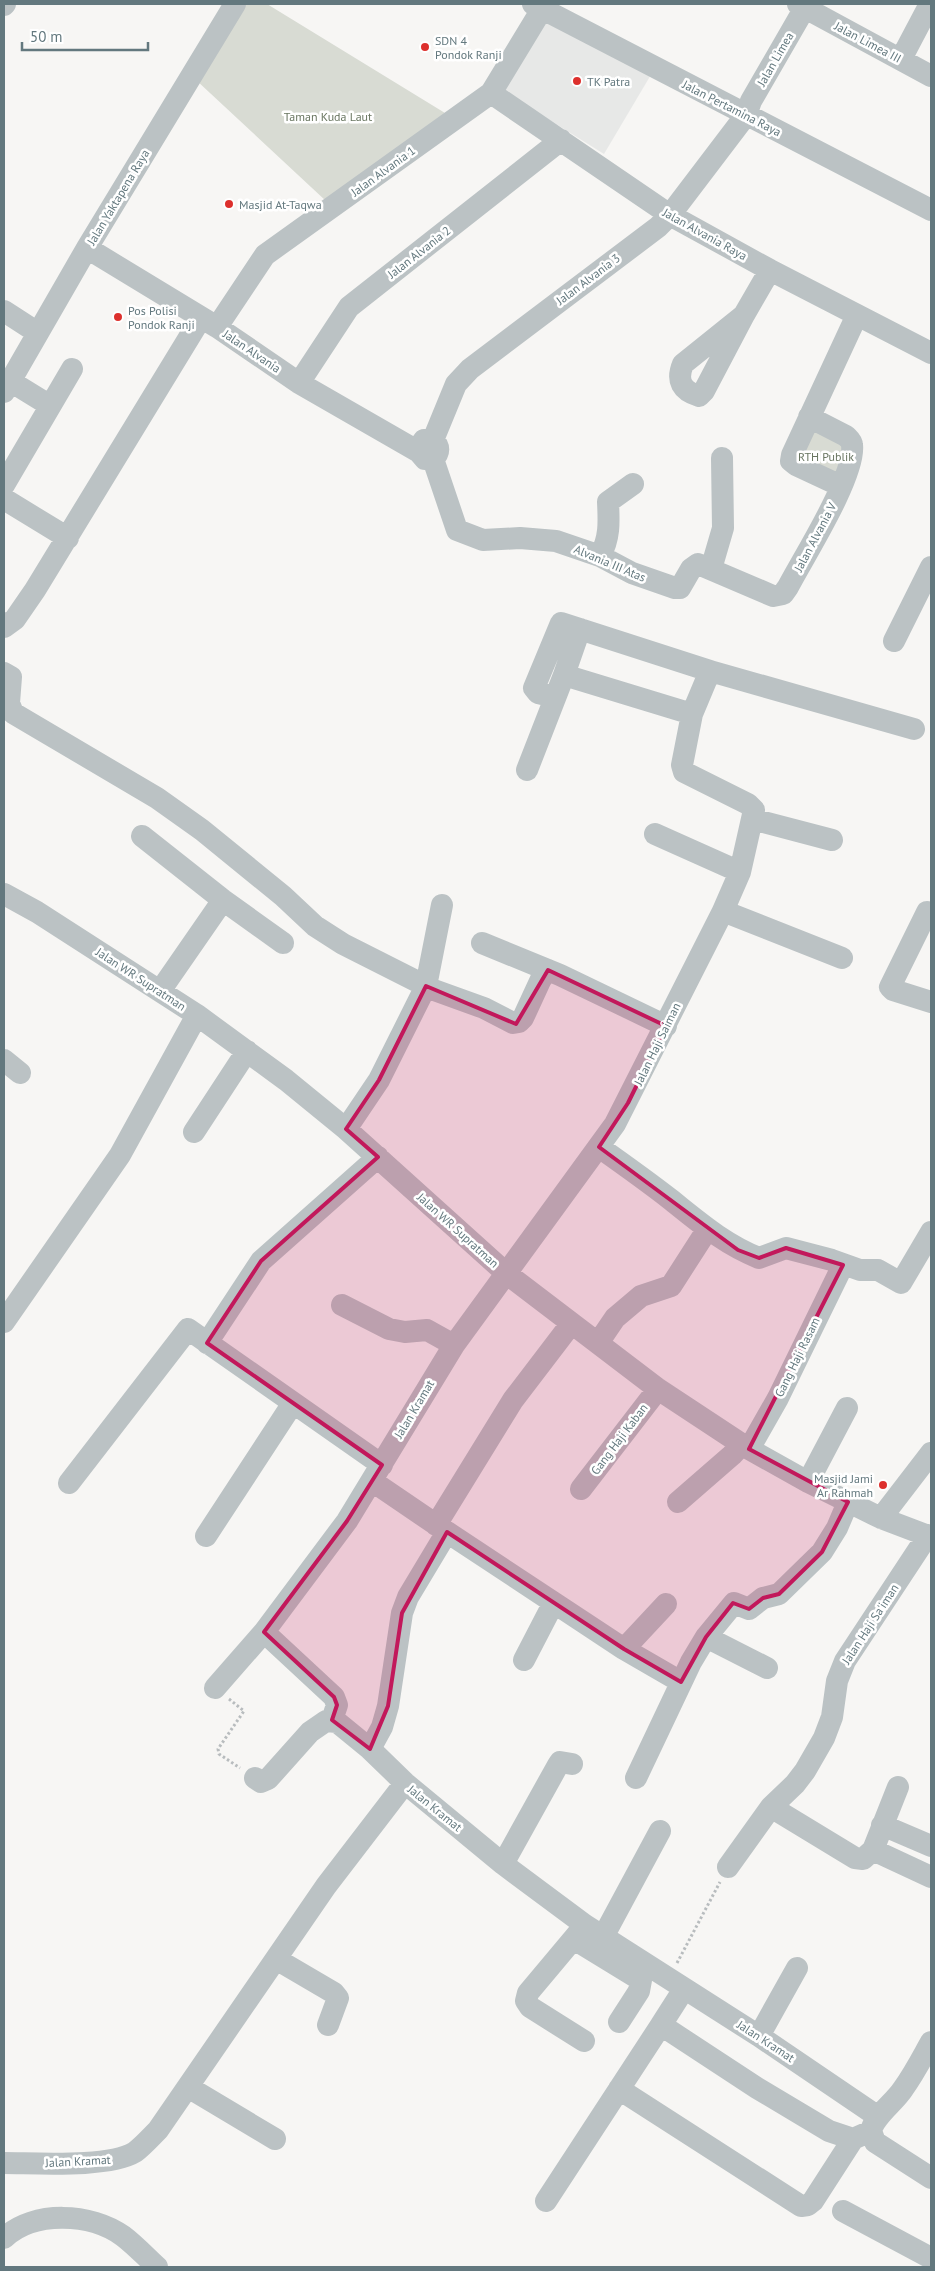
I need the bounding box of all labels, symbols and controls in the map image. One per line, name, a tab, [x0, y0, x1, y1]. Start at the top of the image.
street label: Jalan Limea III	[831, 18, 904, 66]
scale bar	[22, 20, 149, 52]
text: 50 m	[30, 27, 63, 46]
street label: Jalan Limea	[753, 29, 796, 90]
place label: SDN 4 Pondok Ranji	[435, 33, 502, 62]
marker: SDN 4 Pondok Ranji	[419, 41, 431, 53]
place label: TK Patra	[587, 74, 630, 89]
marker: TK Patra	[571, 75, 583, 87]
street label: Jalan Pertamina Raya	[679, 76, 784, 139]
park label: Taman Kuda Laut	[284, 109, 372, 124]
street label: Jalan Alvania 1	[347, 143, 418, 200]
street label: Jalan Yaktapena Raya	[83, 147, 152, 248]
place label: Masjid At-Taqwa	[239, 197, 322, 212]
marker: Masjid At-Taqwa	[223, 198, 235, 210]
street label: Jalan Alvania Raya	[659, 204, 750, 263]
street label: Jalan Alvania 2	[384, 223, 454, 282]
street label: Jalan Alvania 3	[552, 250, 623, 308]
place label: Pos Polisi Pondok Ranji	[128, 303, 195, 332]
marker: Pos Polisi Pondok Ranji	[112, 311, 124, 323]
street label: Jalan Alvania	[220, 326, 284, 376]
park label: RTH Publik	[798, 449, 854, 464]
street label: Jalan Alvania V	[790, 500, 840, 575]
street label: Alvania III Atas	[572, 541, 648, 585]
street label: Jalan WR Supratman	[92, 944, 189, 1014]
street label: Jalan Haji Saiman	[630, 1000, 683, 1089]
street label: Jalan WR Supratman	[413, 1189, 502, 1271]
street label: Gang Haji Rasam	[771, 1315, 823, 1399]
street label: Jalan Kramat	[390, 1377, 437, 1442]
street label: Gang Haji Kaban	[587, 1401, 651, 1477]
place label: Masjid Jami Ar Rahmah	[814, 1471, 873, 1500]
marker: Masjid Jami Ar Rahmah	[877, 1479, 889, 1491]
street label: Jalan Haji Sa'iman	[838, 1581, 902, 1668]
street label: Jalan Kramat	[404, 1781, 465, 1834]
street label: Jalan Kramat	[734, 2016, 798, 2065]
street label: Jalan Kramat	[44, 2152, 111, 2170]

